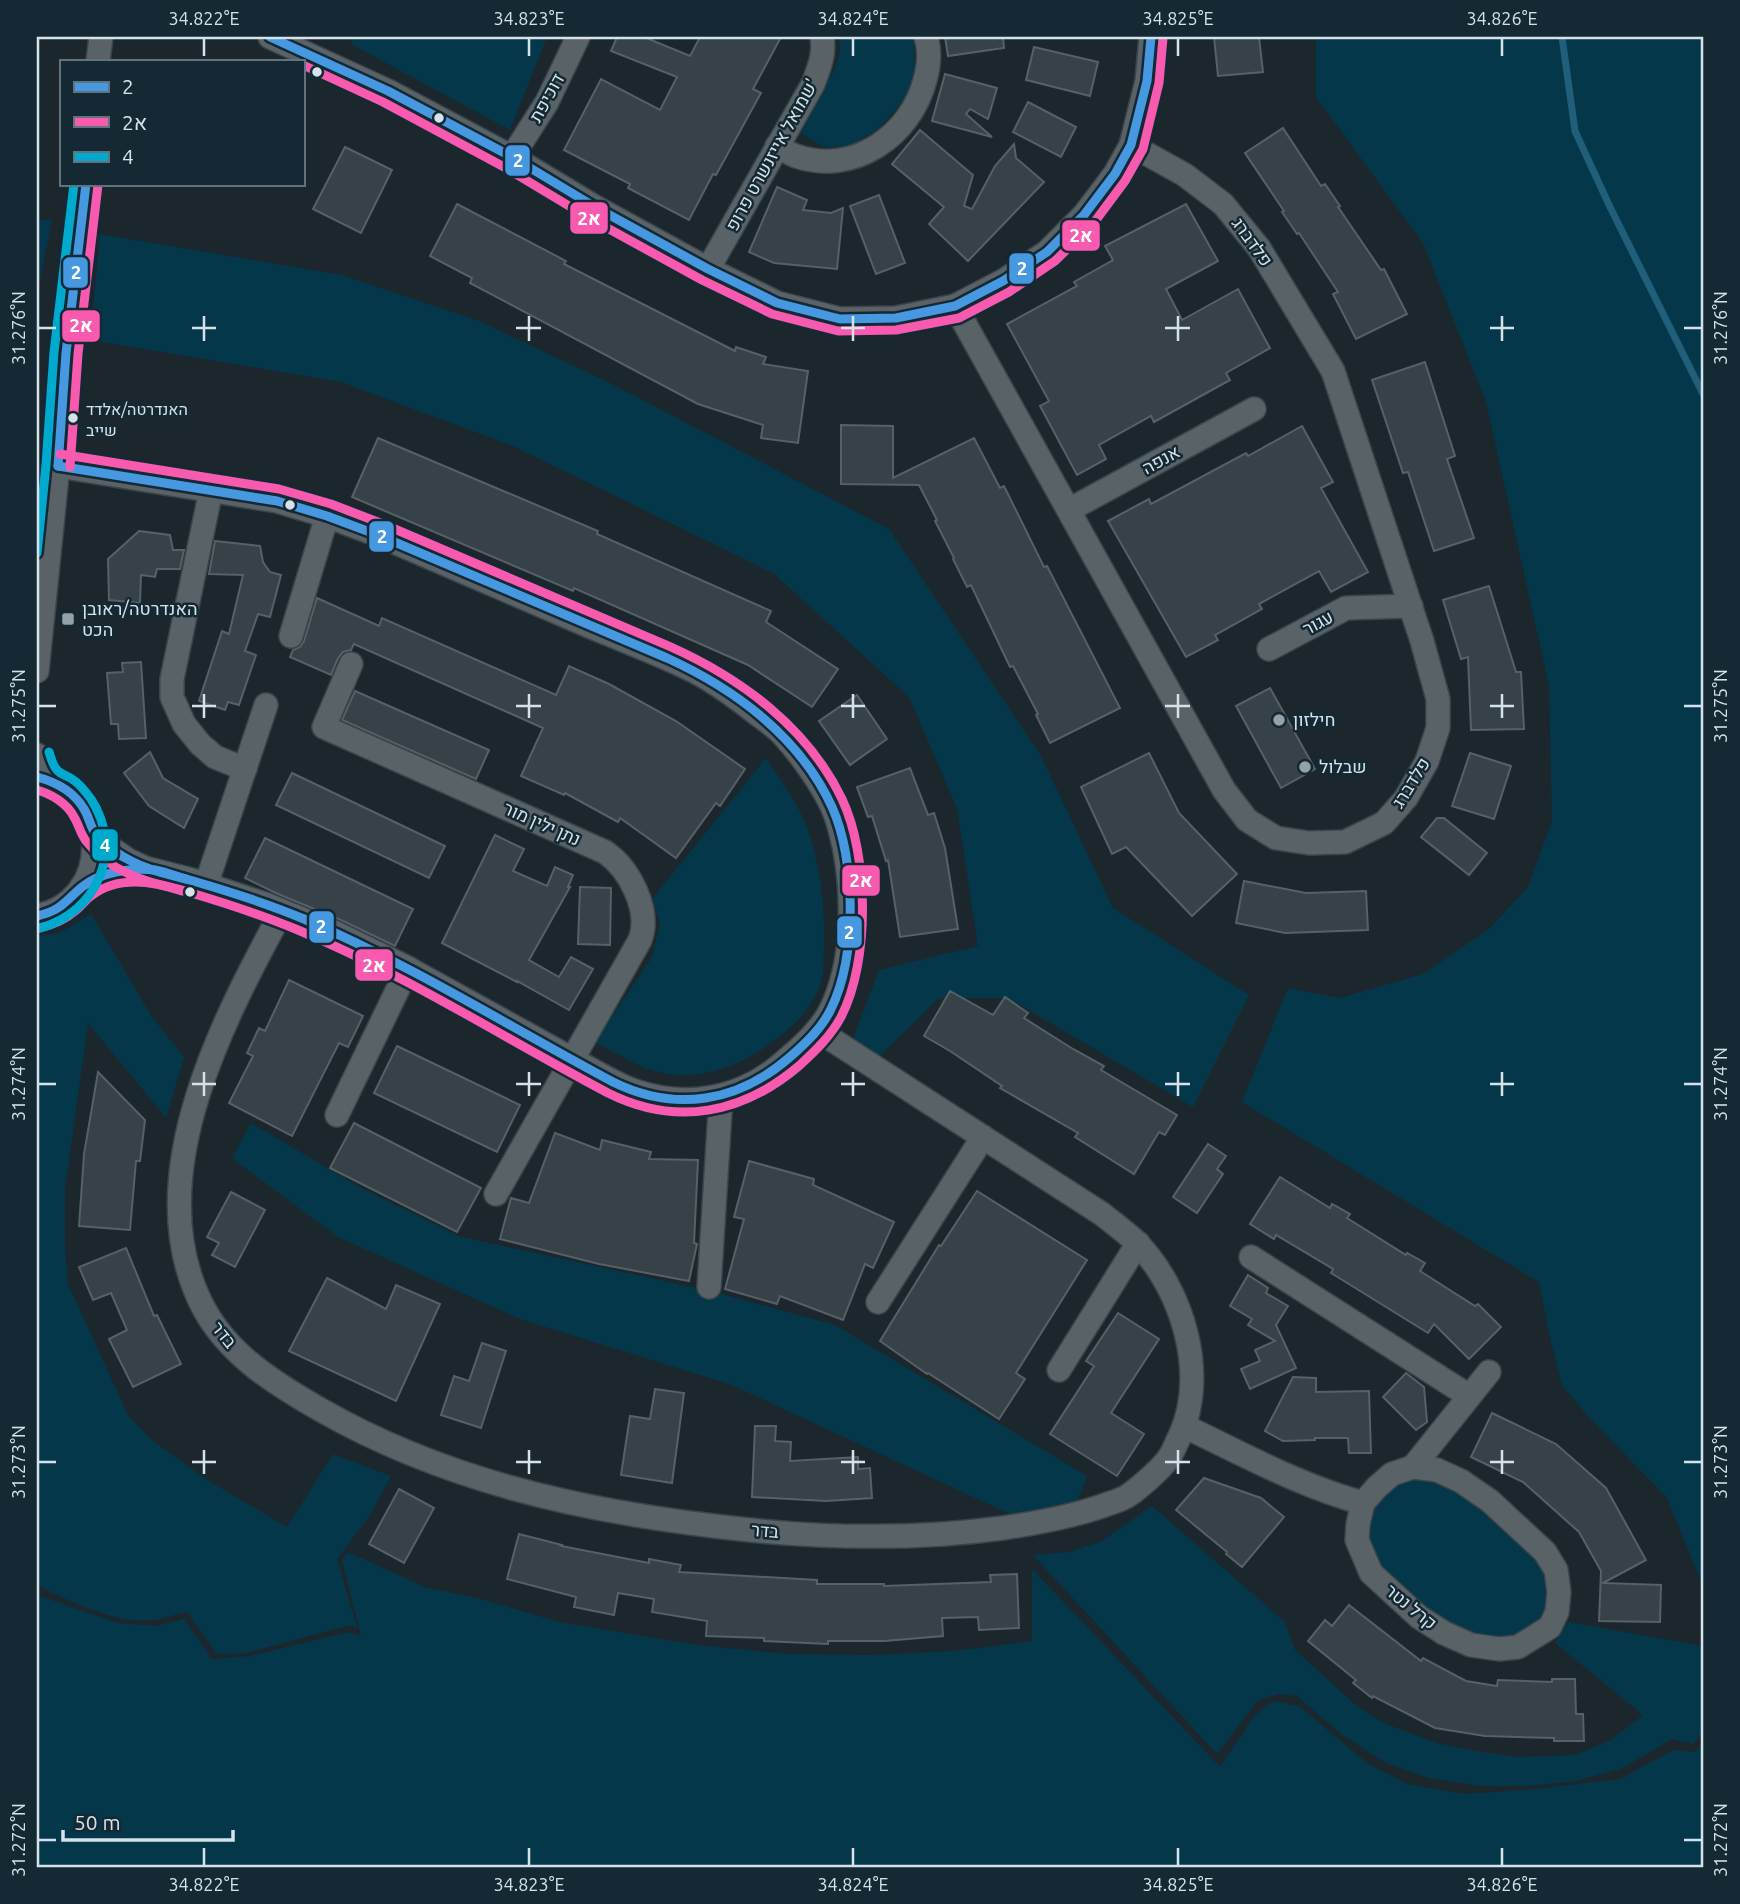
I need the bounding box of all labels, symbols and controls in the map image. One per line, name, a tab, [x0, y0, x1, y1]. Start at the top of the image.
text: 34.822°E	[168, 8, 240, 28]
text: 34.823°E	[493, 8, 565, 28]
text: 34.824°E	[817, 8, 889, 28]
text: 34.825°E	[1142, 8, 1214, 28]
text: 34.826°E	[1466, 8, 1538, 28]
legend	[60, 60, 304, 186]
unlabelled marker	[310, 65, 324, 79]
street label: דוכיפת	[525, 70, 568, 125]
text: 2	[122, 74, 134, 98]
street label: שמואל אייזנשרט פרופ'	[721, 75, 821, 234]
text: 2א	[122, 110, 147, 134]
unlabelled marker	[432, 111, 446, 125]
text: 4	[122, 144, 134, 168]
line badge: 2	[504, 144, 531, 177]
text: 2	[513, 149, 523, 171]
line badge: 2א	[569, 201, 609, 235]
text: 2א	[577, 207, 601, 229]
street label: פלדברג	[1228, 213, 1277, 270]
line badge: 2א	[1061, 219, 1101, 252]
text: 2א	[1069, 224, 1093, 246]
line badge: 2	[1008, 252, 1035, 285]
line badge: 2	[62, 256, 89, 289]
text: 2	[1017, 257, 1027, 279]
text: 2	[71, 261, 81, 283]
text: 31.276°N	[8, 291, 28, 365]
text: 31.276°N	[1710, 291, 1730, 365]
line badge: 2א	[61, 309, 101, 343]
text: 2א	[69, 314, 93, 336]
place label: האנדרטה/אלדד שייב	[86, 400, 188, 439]
marker: האנדרטה/אלדד שייב	[66, 411, 80, 425]
street label: אנפה	[1138, 441, 1183, 478]
unlabelled marker	[283, 498, 297, 512]
line badge: 2	[368, 520, 395, 553]
text: 2	[377, 525, 387, 547]
place label: האנדרטה/ראובן הכט	[82, 598, 198, 639]
street label: עגור	[1299, 606, 1336, 638]
marker: האנדרטה/ראובן הכט	[60, 611, 76, 627]
text: 31.275°N	[8, 669, 28, 743]
text: 31.275°N	[1710, 669, 1730, 743]
place label: חילזון	[1293, 709, 1335, 730]
marker: חילזון	[1271, 712, 1287, 728]
street label: פלדברג	[1387, 754, 1433, 811]
place label: שבלול	[1319, 756, 1367, 776]
marker: שבלול	[1297, 759, 1313, 775]
street label: נתן ילין מור	[500, 797, 584, 850]
line badge: 4	[91, 828, 119, 862]
text: 4	[100, 834, 111, 856]
line badge: 2א	[841, 864, 881, 897]
text: 2א	[849, 869, 873, 891]
unlabelled marker	[183, 885, 197, 899]
line badge: 2	[308, 910, 335, 944]
text: 2	[316, 915, 326, 937]
line badge: 2	[836, 915, 863, 949]
text: 2	[844, 921, 854, 943]
line badge: 2א	[354, 948, 394, 982]
text: 2א	[362, 954, 386, 976]
text: 31.274°N	[8, 1047, 28, 1121]
text: 31.274°N	[1710, 1047, 1730, 1121]
street label: בדר	[208, 1317, 242, 1352]
text: 31.273°N	[8, 1425, 28, 1499]
text: 31.273°N	[1710, 1425, 1730, 1499]
street label: בדר	[750, 1519, 780, 1541]
street label: קרל נטר	[1381, 1580, 1441, 1634]
scale bar	[63, 1799, 233, 1843]
text: 31.272°N	[8, 1803, 28, 1877]
text: 31.272°N	[1710, 1803, 1730, 1877]
text: 50 m	[74, 1810, 121, 1834]
text: 34.822°E	[168, 1874, 240, 1894]
text: 34.823°E	[493, 1874, 565, 1894]
text: 34.824°E	[817, 1874, 889, 1894]
text: 34.825°E	[1142, 1874, 1214, 1894]
text: 34.826°E	[1466, 1874, 1538, 1894]

